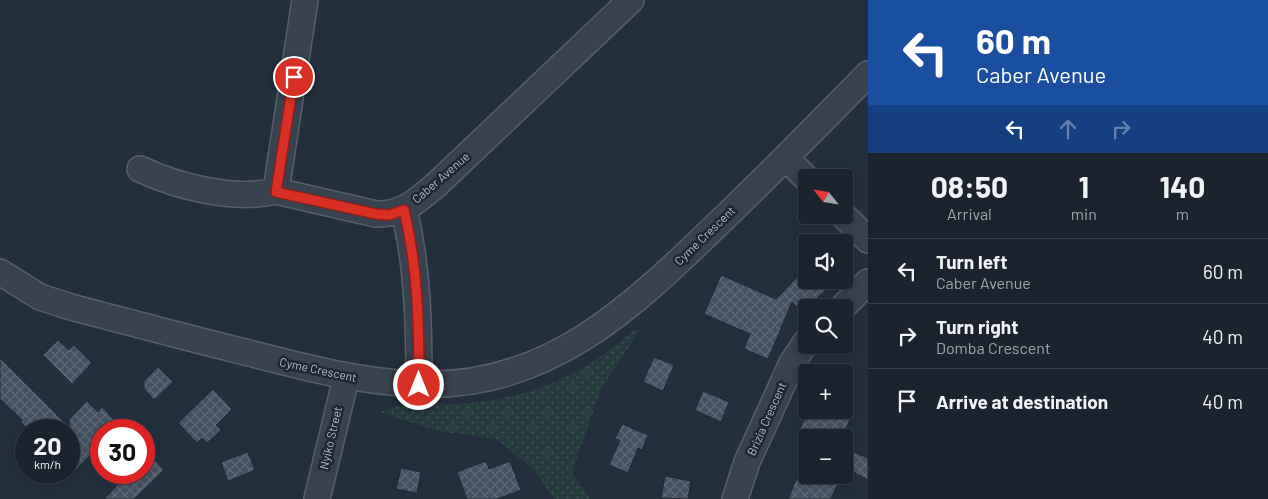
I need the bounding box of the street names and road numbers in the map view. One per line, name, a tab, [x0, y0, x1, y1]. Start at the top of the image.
street label: Caber Avenue	[409, 149, 472, 206]
street label: Cyme Crescent	[671, 203, 737, 268]
street label: Cyme Crescent	[278, 354, 358, 384]
street label: Brizia Crescent	[744, 380, 789, 458]
street label: Nyiko Street	[316, 405, 344, 471]

